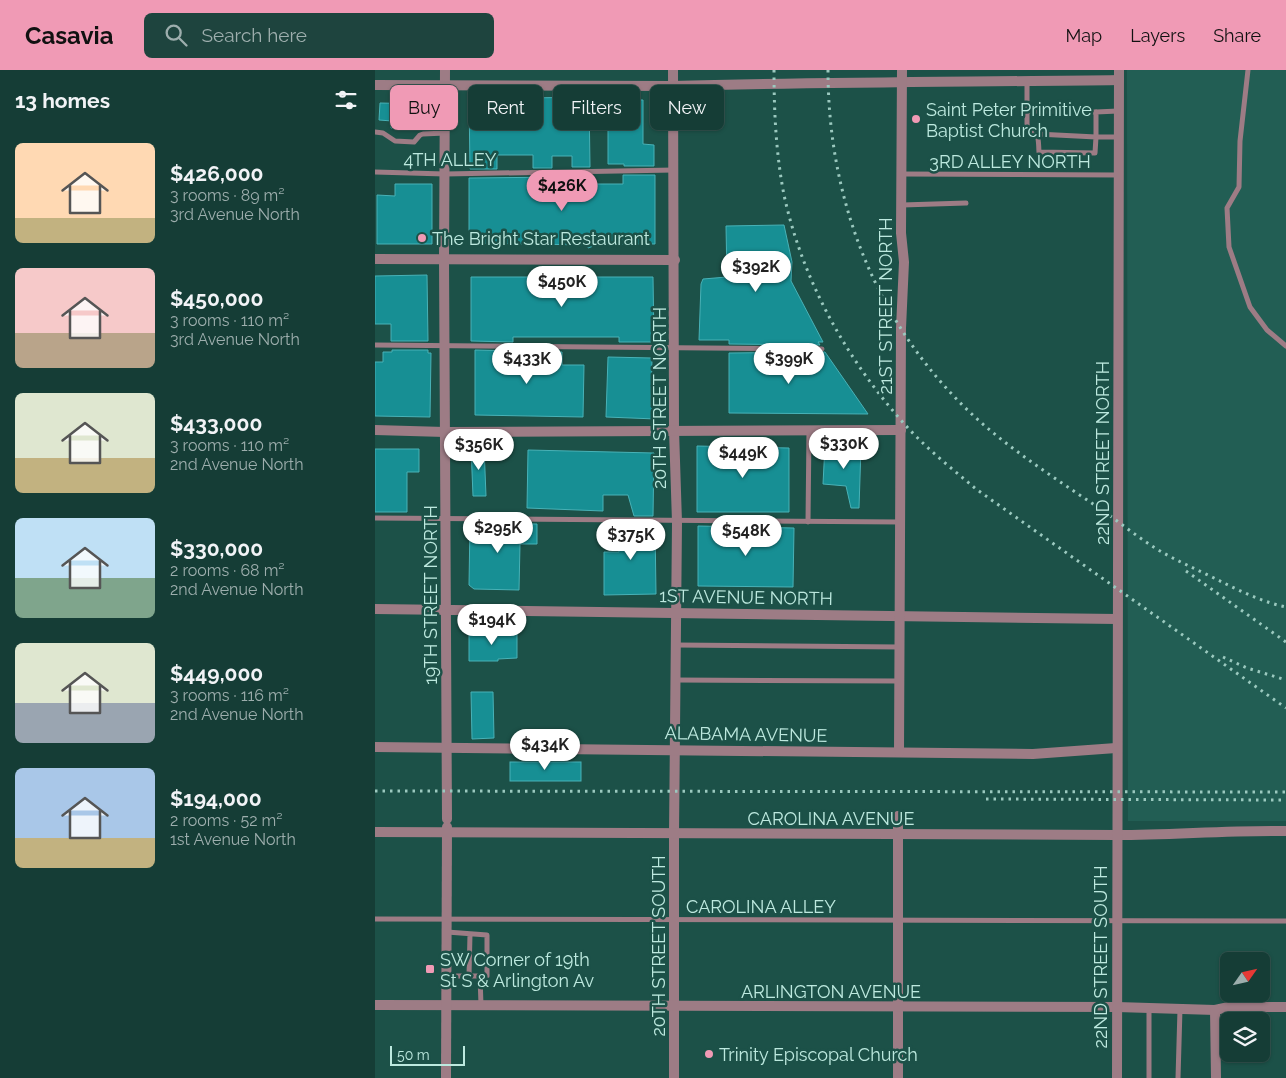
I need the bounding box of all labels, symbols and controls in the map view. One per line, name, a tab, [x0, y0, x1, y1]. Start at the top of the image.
search box	[144, 13, 494, 58]
text: Casavia	[25, 21, 114, 50]
icon: search	[162, 21, 190, 49]
text: Search here	[202, 24, 307, 46]
text: Map	[1066, 25, 1102, 46]
text: Layers	[1130, 25, 1185, 46]
text: Share	[1213, 25, 1261, 46]
chip: Buy	[390, 85, 458, 130]
chip: Rent	[468, 85, 543, 130]
chip: Filters	[553, 85, 640, 130]
chip: New	[650, 85, 724, 130]
icon: filters	[332, 86, 360, 114]
text: 13 homes	[15, 88, 110, 113]
place label: Saint Peter Primitive Baptist Church	[926, 99, 1092, 141]
marker: Saint Peter Primitive Baptist Church	[910, 113, 922, 125]
street label: 4TH ALLEY	[403, 149, 497, 170]
street label: 3RD ALLEY NORTH	[929, 151, 1091, 172]
text: $426,000	[170, 161, 263, 186]
icon: home	[55, 163, 115, 223]
pin: $426K	[527, 170, 597, 212]
text: $426K	[538, 176, 586, 195]
text: 3 rooms · 89 m²	[170, 186, 285, 205]
text: 3rd Avenue North	[170, 205, 300, 224]
street label: 21ST STREET NORTH	[875, 218, 896, 394]
place label: The Bright Star Restaurant	[432, 228, 650, 249]
marker: The Bright Star Restaurant	[416, 232, 428, 244]
pin: $392K	[721, 250, 791, 293]
text: $392K	[732, 257, 780, 276]
pin: $450K	[527, 266, 597, 308]
text: $450K	[538, 272, 586, 291]
text: $450,000	[170, 286, 263, 311]
icon: home	[55, 288, 115, 348]
street label: 20TH STREET NORTH	[649, 307, 670, 489]
text: 3 rooms · 110 m²	[170, 311, 289, 330]
text: 3rd Avenue North	[170, 330, 300, 349]
pin: $433K	[492, 342, 562, 385]
pin: $399K	[754, 342, 824, 385]
text: $433K	[503, 349, 551, 368]
text: $399K	[765, 349, 813, 368]
street label: 22ND STREET NORTH	[1092, 361, 1113, 545]
text: $433,000	[170, 411, 262, 436]
icon: home	[55, 413, 115, 473]
pin: $356K	[444, 428, 514, 471]
pin: $330K	[809, 428, 879, 470]
text: $330K	[820, 434, 868, 453]
text: $356K	[455, 435, 503, 454]
text: 3 rooms · 110 m²	[170, 436, 289, 455]
pin: $449K	[708, 436, 778, 479]
text: $449K	[719, 443, 767, 462]
text: 2nd Avenue North	[170, 455, 303, 474]
street label: 19TH STREET NORTH	[420, 505, 441, 685]
pin: $295K	[463, 512, 533, 554]
pin: $548K	[711, 514, 781, 557]
text: $295K	[474, 518, 522, 537]
pin: $375K	[596, 518, 666, 561]
text: $548K	[722, 521, 770, 540]
text: $375K	[607, 525, 655, 544]
text: $330,000	[170, 536, 263, 561]
icon: home	[55, 538, 115, 598]
text: 2 rooms · 68 m²	[170, 561, 285, 580]
text: 2nd Avenue North	[170, 580, 303, 599]
street label: 1ST AVENUE NORTH	[659, 585, 833, 609]
pin: $194K	[457, 604, 527, 646]
text: $194K	[468, 610, 516, 629]
text: $449,000	[170, 661, 263, 686]
icon: home	[55, 663, 115, 723]
text: 3 rooms · 116 m²	[170, 686, 289, 705]
text: 2nd Avenue North	[170, 705, 303, 724]
street label: ALABAMA AVENUE	[664, 722, 828, 746]
pin: $434K	[510, 728, 580, 771]
text: $434K	[521, 735, 569, 754]
text: $194,000	[170, 786, 262, 811]
icon: home	[55, 788, 115, 848]
street label: CAROLINA AVENUE	[748, 808, 914, 829]
text: 2 rooms · 52 m²	[170, 811, 282, 830]
text: 1st Avenue North	[170, 830, 296, 849]
street label: 20TH STREET SOUTH	[648, 855, 669, 1037]
street label: 22ND STREET SOUTH	[1090, 865, 1111, 1049]
street label: CAROLINA ALLEY	[686, 896, 836, 917]
place label: SW Corner of 19th St S & Arlington Av	[440, 949, 595, 991]
north arrow	[1220, 952, 1270, 1002]
map controls	[1220, 952, 1270, 1062]
marker: SW Corner of 19th St S & Arlington Av	[424, 963, 436, 975]
street label: ARLINGTON AVENUE	[741, 981, 921, 1002]
button: layers	[1220, 1012, 1270, 1062]
scale bar	[390, 1043, 465, 1066]
place label: Trinity Episcopal Church	[719, 1044, 918, 1065]
text: 50 m	[397, 1047, 430, 1063]
marker: Trinity Episcopal Church	[703, 1048, 715, 1060]

